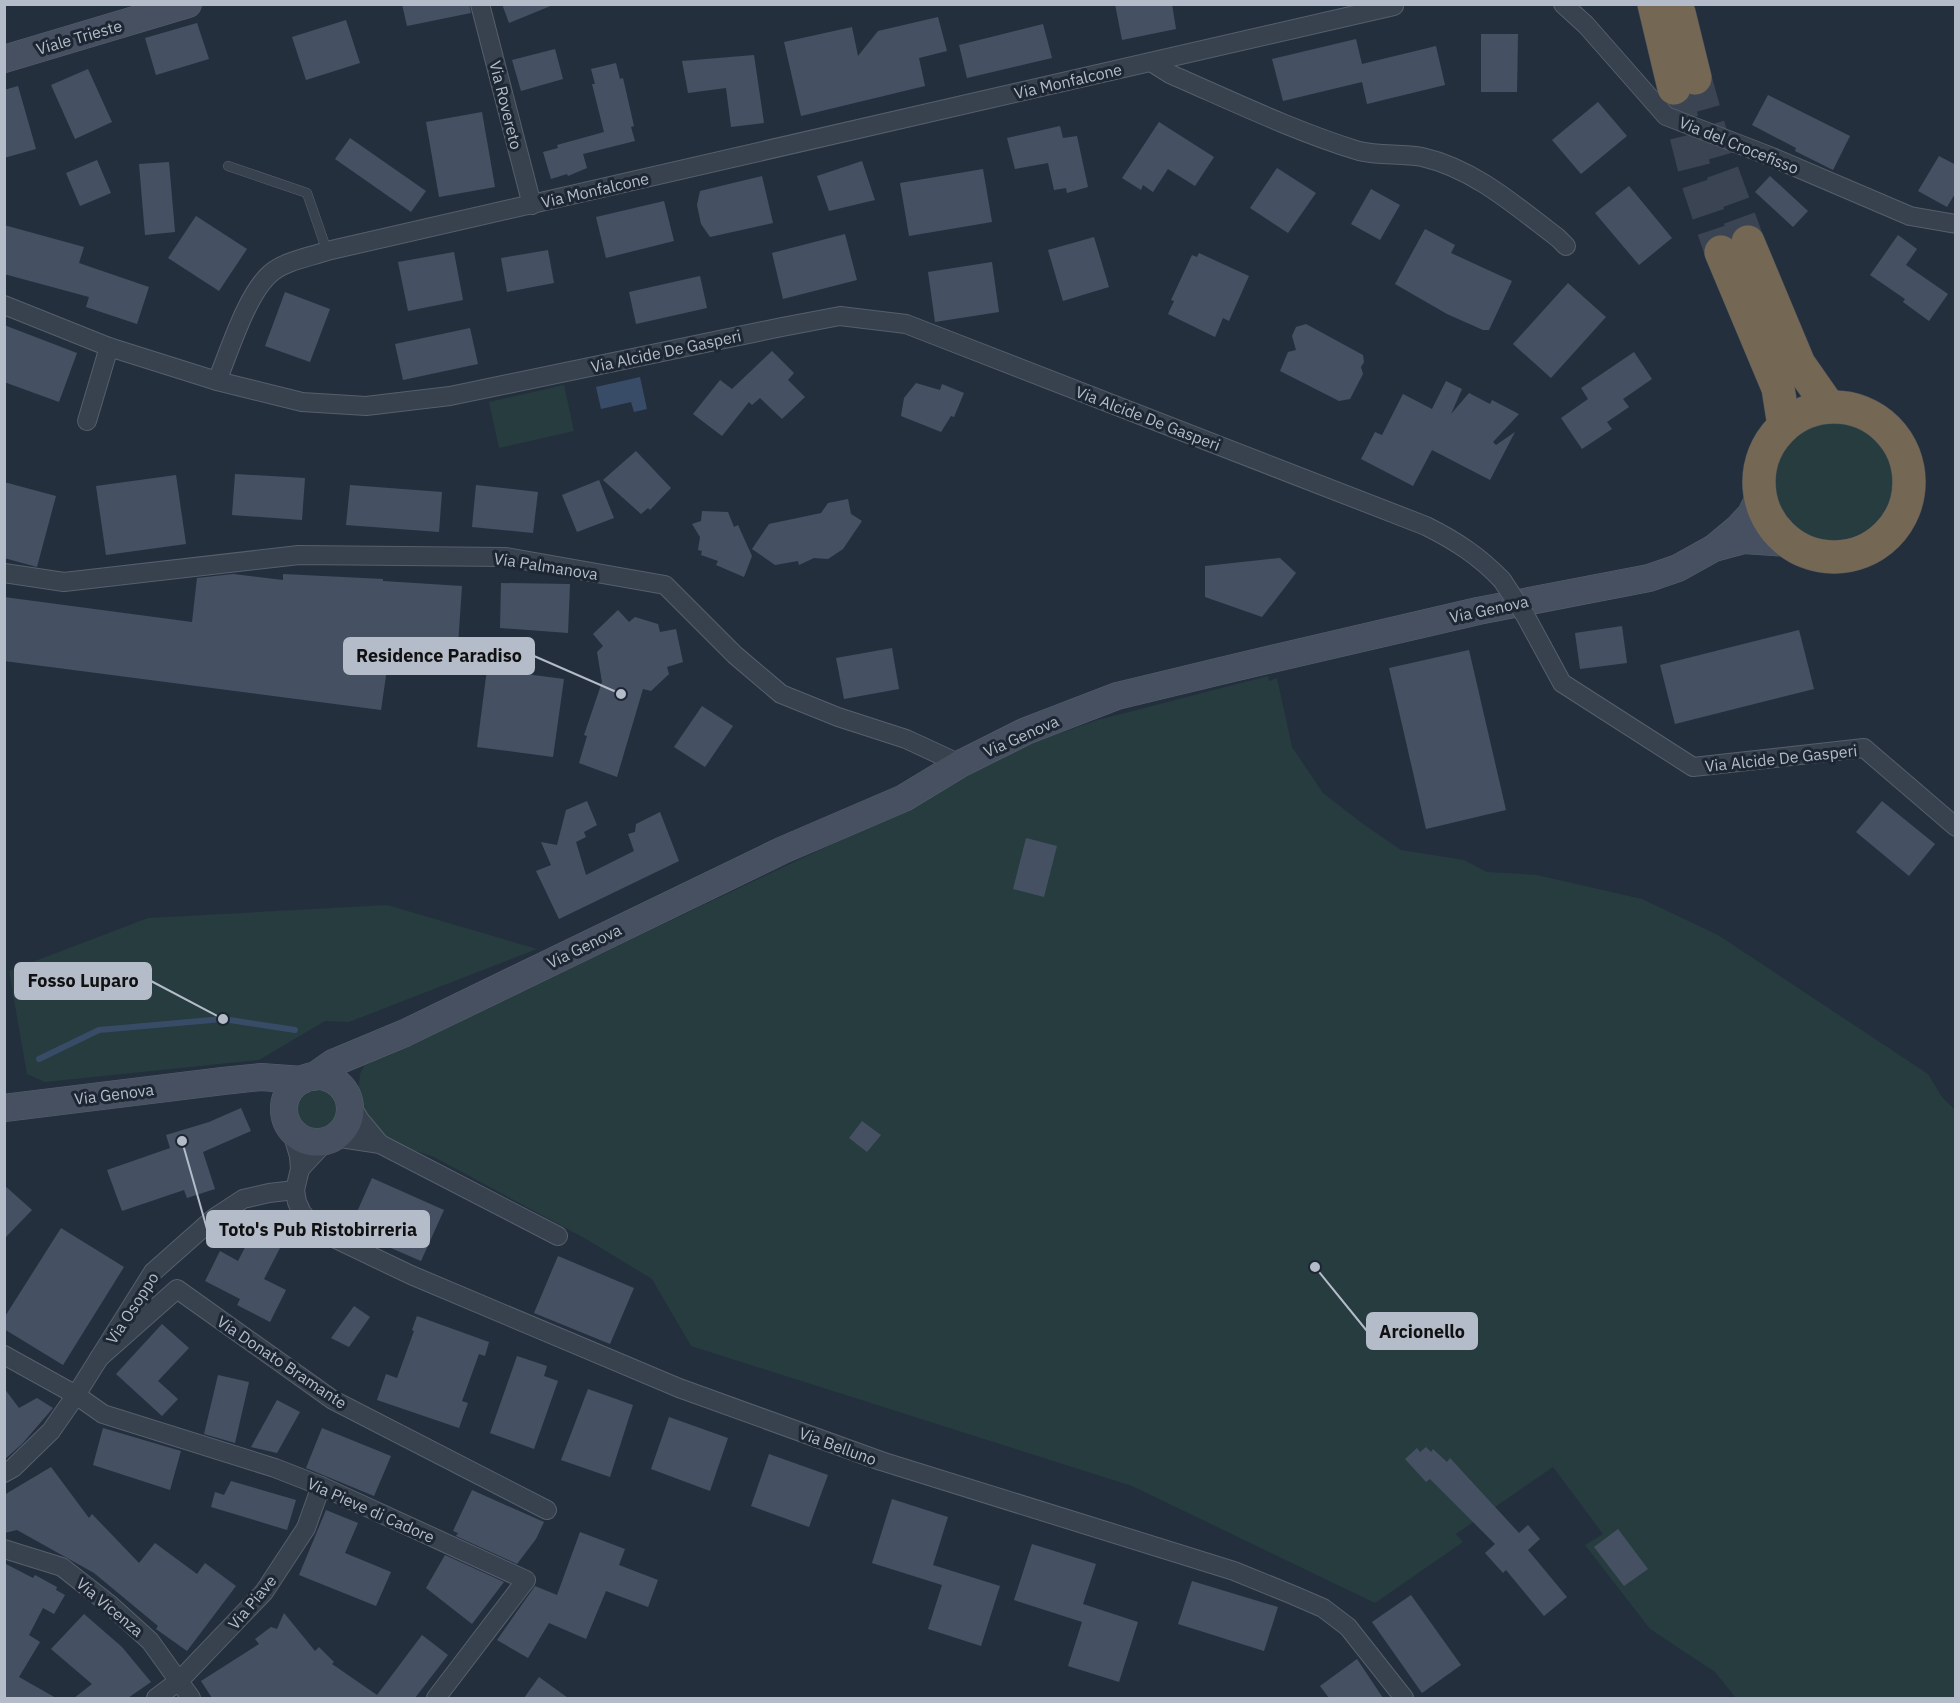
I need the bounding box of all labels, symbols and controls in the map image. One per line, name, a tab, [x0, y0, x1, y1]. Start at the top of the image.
street label: Viale Trieste	[34, 15, 124, 59]
street label: Via Rovereto	[485, 59, 527, 151]
street label: Via Monfalcone	[1012, 59, 1124, 103]
street label: Via del Crocefisso	[1676, 112, 1802, 178]
street label: Via Monfalcone	[539, 168, 651, 212]
street label: Via Alcide De Gasperi	[589, 325, 743, 377]
street label: Via Alcide De Gasperi	[1073, 381, 1223, 455]
street label: Via Palmanova	[492, 548, 600, 584]
street label: Via Genova	[1448, 591, 1531, 627]
callout: Residence Paradiso	[344, 638, 534, 674]
text: Residence Paradiso	[356, 644, 522, 667]
street label: Via Genova	[980, 710, 1062, 761]
street label: Via Alcide De Gasperi	[1704, 740, 1858, 776]
street label: Via Genova	[544, 919, 625, 973]
callout: Fosso Luparo	[15, 963, 151, 999]
text: Fosso Luparo	[27, 969, 139, 992]
street label: Via Genova	[73, 1079, 155, 1109]
callout: Toto's Pub Ristobirreria	[207, 1211, 429, 1247]
text: Toto's Pub Ristobirreria	[219, 1218, 417, 1241]
street label: Via Osoppo	[101, 1268, 163, 1348]
street label: Via Donato Bramante	[213, 1311, 351, 1413]
callout: Arcionello	[1367, 1313, 1477, 1349]
text: Arcionello	[1379, 1320, 1465, 1343]
street label: Via Belluno	[796, 1423, 880, 1469]
street label: Via Pieve di Cadore	[304, 1473, 438, 1547]
street label: Via Piave	[224, 1571, 281, 1633]
street label: Via Vicenza	[72, 1573, 148, 1641]

